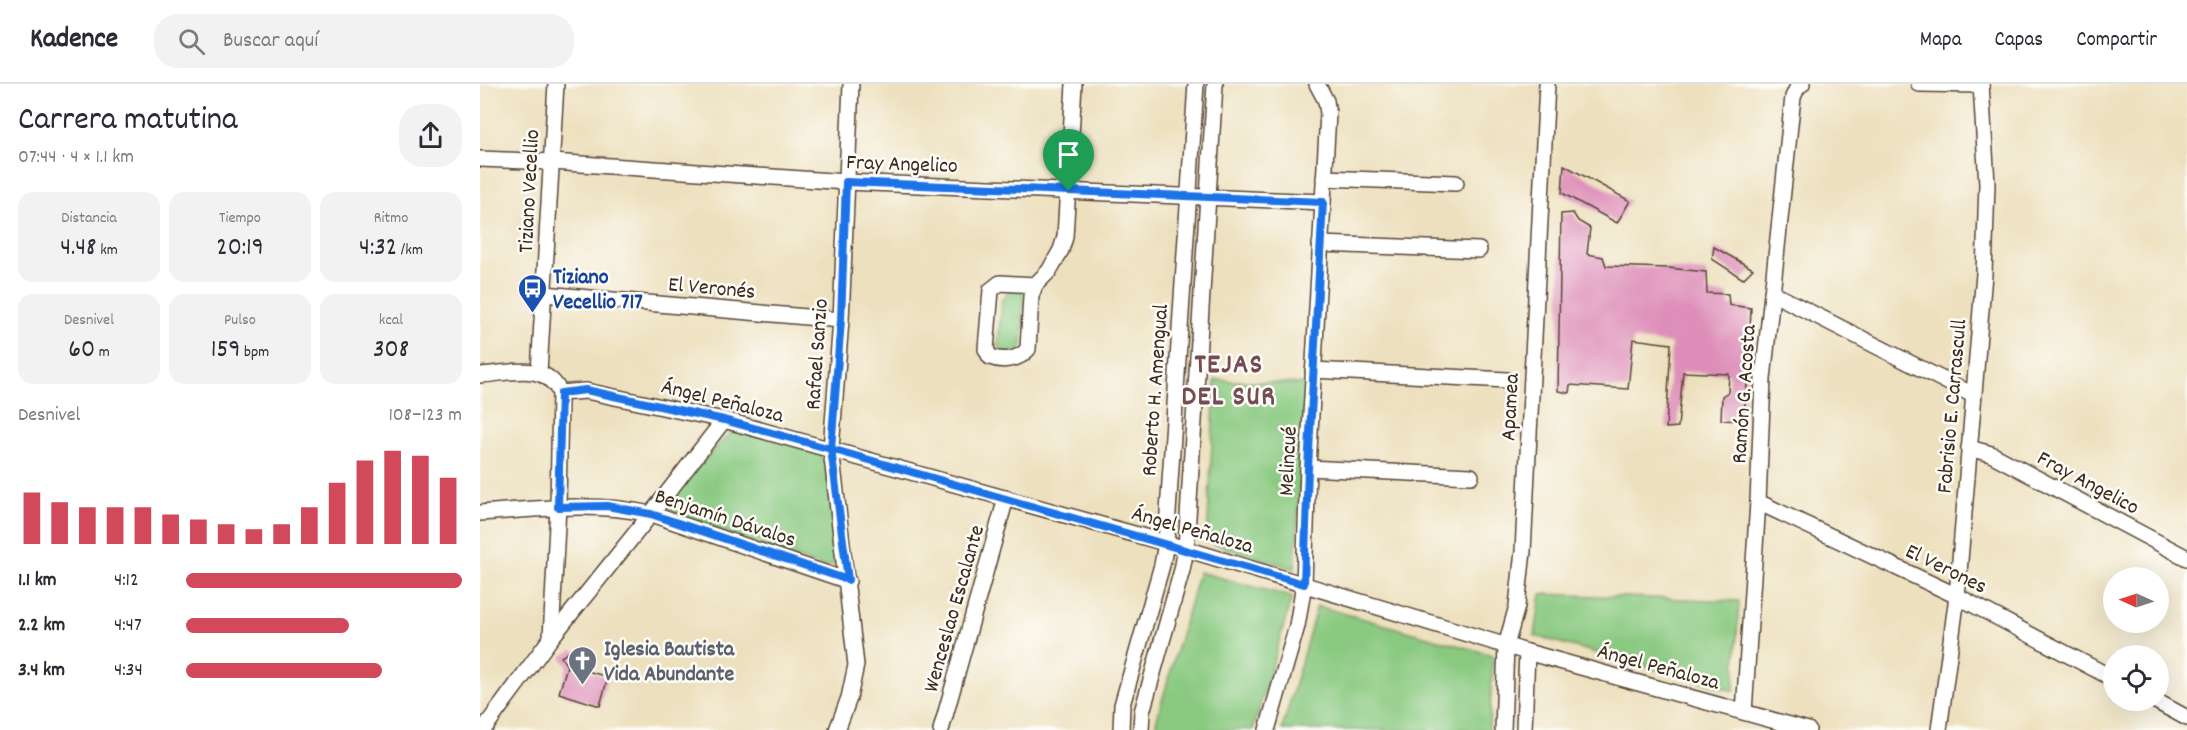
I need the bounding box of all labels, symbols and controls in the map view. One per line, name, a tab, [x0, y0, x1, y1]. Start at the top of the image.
search box	[154, 14, 574, 68]
text: Kadence	[30, 21, 118, 61]
icon: search	[175, 25, 208, 58]
text: Buscar aquí	[223, 26, 318, 57]
text: Mapa	[1920, 26, 1962, 56]
text: Capas	[1995, 26, 2043, 56]
text: Compartir	[2076, 26, 2157, 56]
text: Carrera matutina	[18, 98, 238, 145]
button: share	[399, 104, 462, 167]
street label: Tiziano Vecellio	[512, 129, 549, 254]
pin	[1043, 129, 1094, 191]
icon: arrive	[1052, 138, 1085, 171]
text: 07:44 · 4 × 1.1 km	[18, 144, 134, 172]
street label: Fray Angelico	[846, 148, 958, 183]
text: Distancia	[61, 207, 117, 230]
text: Tiempo	[219, 207, 261, 230]
text: Ritmo	[374, 207, 408, 230]
text: 4.48	[60, 230, 97, 267]
text: 20:19	[216, 230, 264, 267]
text: 4:32	[359, 230, 397, 267]
text: km	[97, 239, 118, 262]
text: /km	[397, 239, 423, 262]
place label: Tiziano Vecellio 717	[553, 263, 643, 319]
street label: El Veronés	[667, 270, 757, 309]
bus stop icon: Tiziano Vecellio 717	[516, 272, 548, 314]
street label: Rafael Sanzio	[799, 298, 838, 411]
street label: Roberto H. Amengual	[1135, 303, 1178, 477]
text: Desnivel	[64, 309, 114, 332]
text: Pulso	[224, 309, 256, 332]
text: kcal	[379, 309, 403, 332]
street label: Fabrisio E. Carrascull	[1930, 318, 1977, 495]
street label: Ramón G. Acosta	[1725, 323, 1766, 465]
text: 60	[68, 332, 95, 369]
text: 159	[211, 332, 240, 369]
text: 308	[373, 332, 409, 369]
text: m	[95, 341, 110, 364]
text: bpm	[240, 341, 269, 364]
district label: TEJAS DEL SUR	[1181, 347, 1277, 419]
street label: Ángel Peñaloza	[658, 372, 787, 433]
street label: Apamea	[1494, 372, 1529, 442]
text: Desnivel	[18, 402, 80, 430]
text: 108–123 m	[388, 402, 462, 430]
street label: Melincué	[1272, 426, 1307, 497]
street label: Fray Angelico	[2031, 444, 2144, 524]
street label: Benjamín Dávalos	[650, 482, 800, 557]
street label: Ángel Peñaloza	[1128, 499, 1257, 564]
street label: Wenceslao Escalante	[917, 522, 994, 696]
street label: El Verones	[1899, 537, 1992, 603]
text: 1.1 km	[18, 567, 57, 595]
text: 4:12	[114, 567, 139, 595]
north arrow	[2103, 567, 2169, 633]
map controls	[2103, 567, 2169, 711]
text: 2.2 km	[18, 612, 65, 640]
text: 4:47	[114, 612, 142, 640]
place label: Iglesia Bautista Vida Abundante	[604, 635, 735, 691]
street label: Ángel Peñaloza	[1594, 637, 1723, 700]
church icon: Iglesia Bautista Vida Abundante	[567, 644, 599, 686]
button: locate	[2103, 645, 2169, 711]
text: 3.4 km	[18, 657, 65, 685]
text: 4:34	[114, 657, 143, 685]

